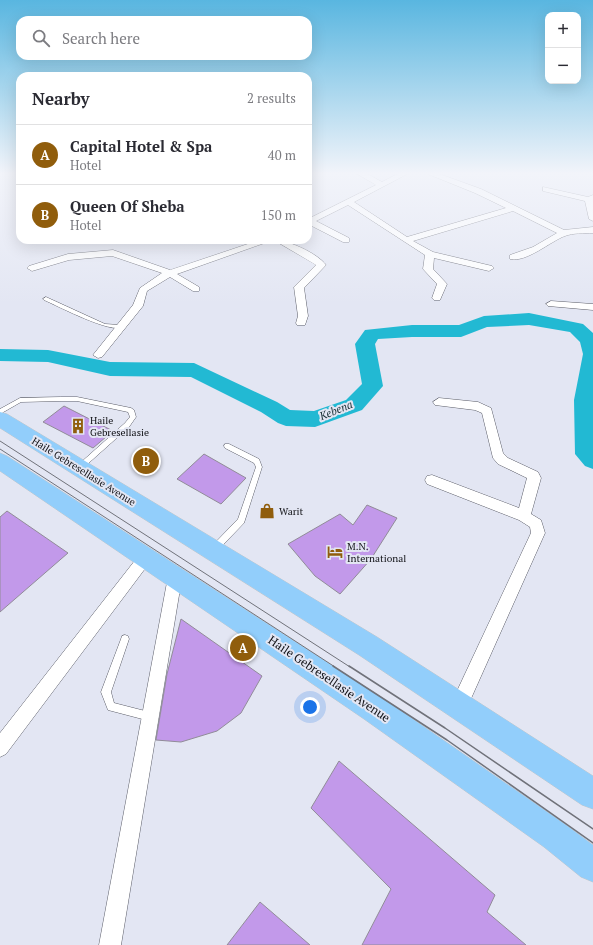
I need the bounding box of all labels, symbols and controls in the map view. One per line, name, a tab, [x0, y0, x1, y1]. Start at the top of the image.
map controls	[545, 12, 581, 84]
button: +	[545, 12, 581, 48]
search box	[16, 16, 312, 60]
icon: search	[30, 27, 52, 49]
text: Search here	[62, 28, 140, 48]
button: −	[545, 48, 581, 84]
text: Nearby	[32, 87, 90, 110]
text: 2 results	[247, 89, 296, 107]
text: Capital Hotel & Spa	[70, 136, 212, 156]
text: A	[40, 146, 50, 164]
text: 40 m	[268, 146, 296, 164]
text: Hotel	[70, 156, 102, 174]
text: Queen Of Sheba	[70, 196, 185, 216]
text: B	[41, 206, 49, 224]
text: 150 m	[261, 206, 296, 224]
text: Hotel	[70, 216, 102, 234]
water label: Kebena	[316, 397, 355, 423]
place label: Haile Gebresellasie	[90, 414, 149, 439]
building icon: Haile Gebresellasie	[69, 417, 87, 435]
street label: Haile Gebresellasie Avenue	[29, 434, 138, 509]
pin: B	[133, 446, 159, 476]
shop icon: Warit	[258, 502, 276, 520]
place label: Warit	[279, 505, 304, 518]
place label: M.N. International	[347, 540, 406, 565]
hotel icon: M.N. International	[326, 543, 344, 561]
street label: Haile Gebresellasie Avenue	[265, 632, 393, 725]
pin: A	[230, 633, 256, 663]
your location	[300, 697, 320, 717]

